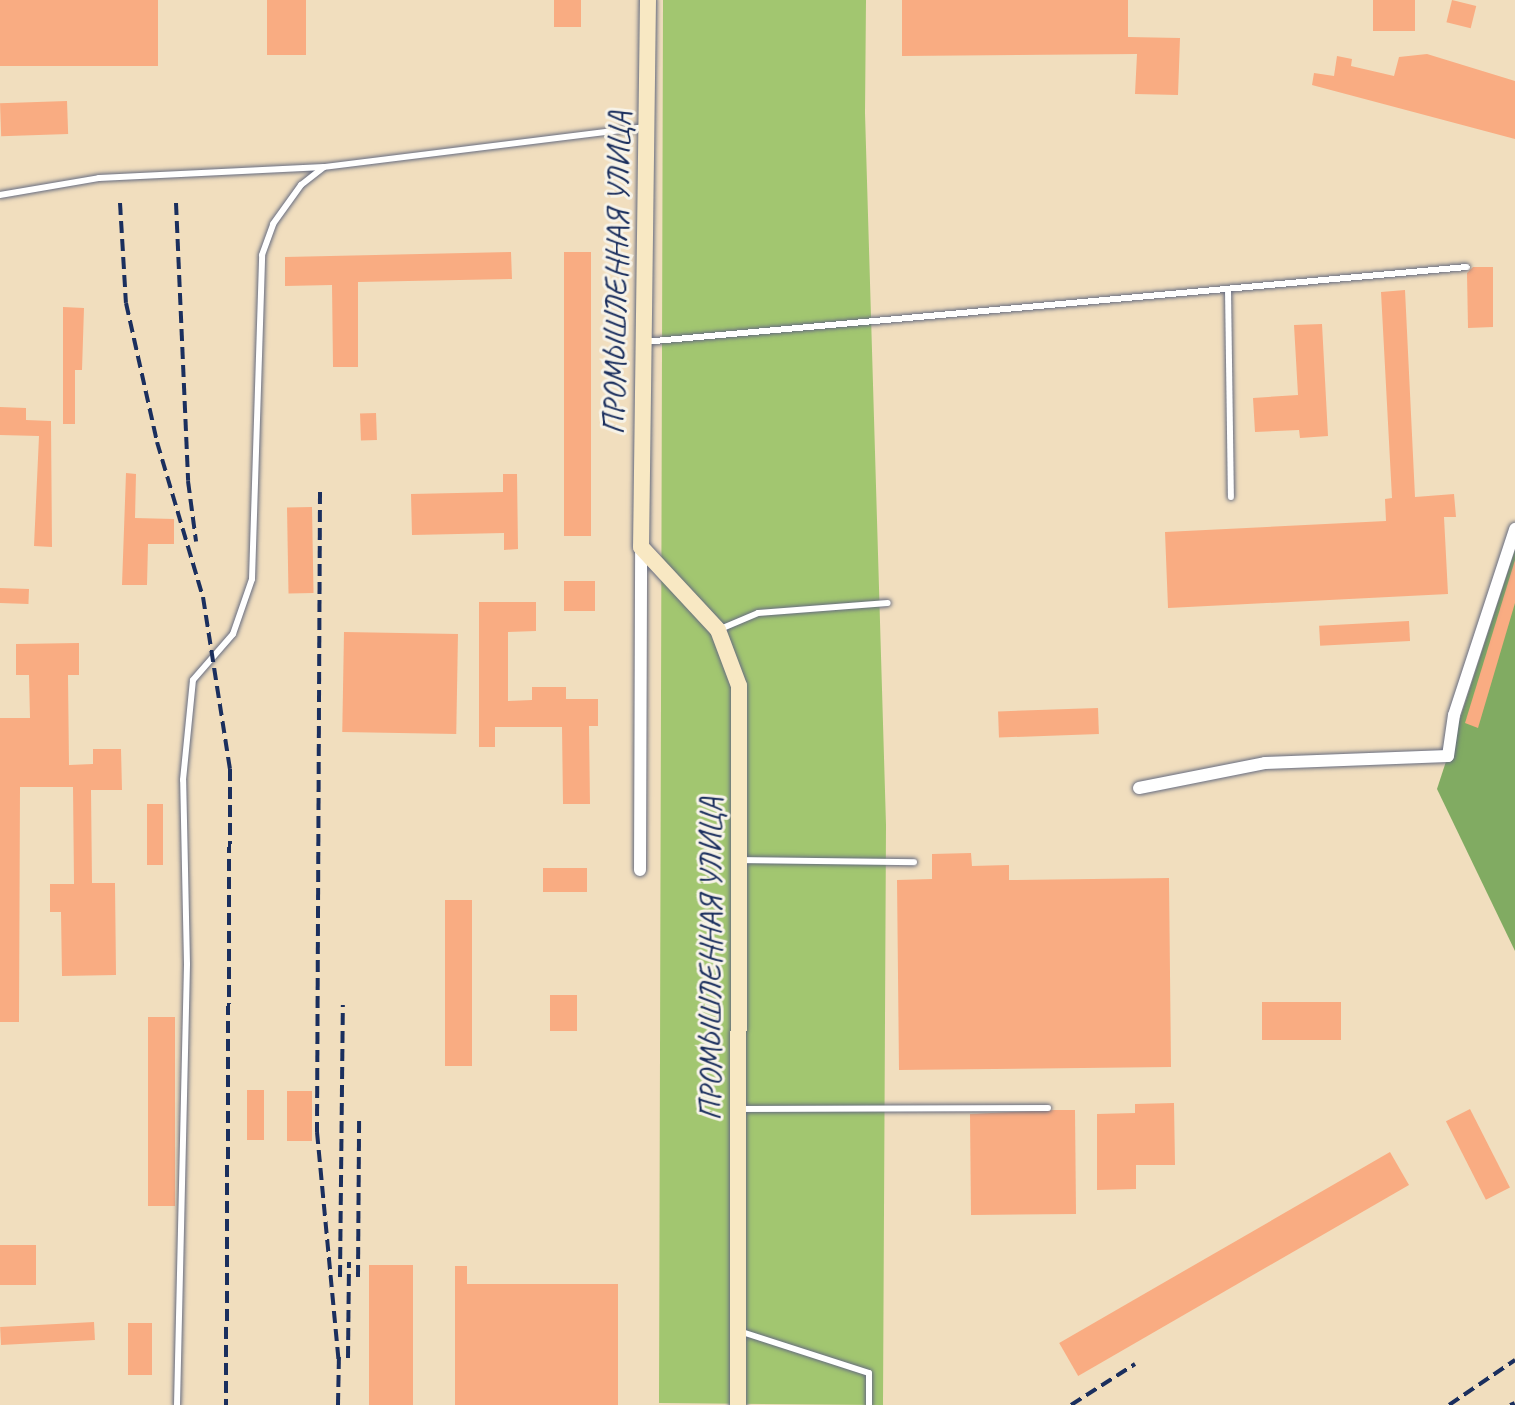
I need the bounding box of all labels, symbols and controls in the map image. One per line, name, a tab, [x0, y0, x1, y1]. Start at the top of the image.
street label: ПРОМЫШЛЕННАЯ УЛИЦА	[595, 110, 639, 436]
street label: ПРОМЫШЛЕННАЯ УЛИЦА	[692, 796, 730, 1122]

